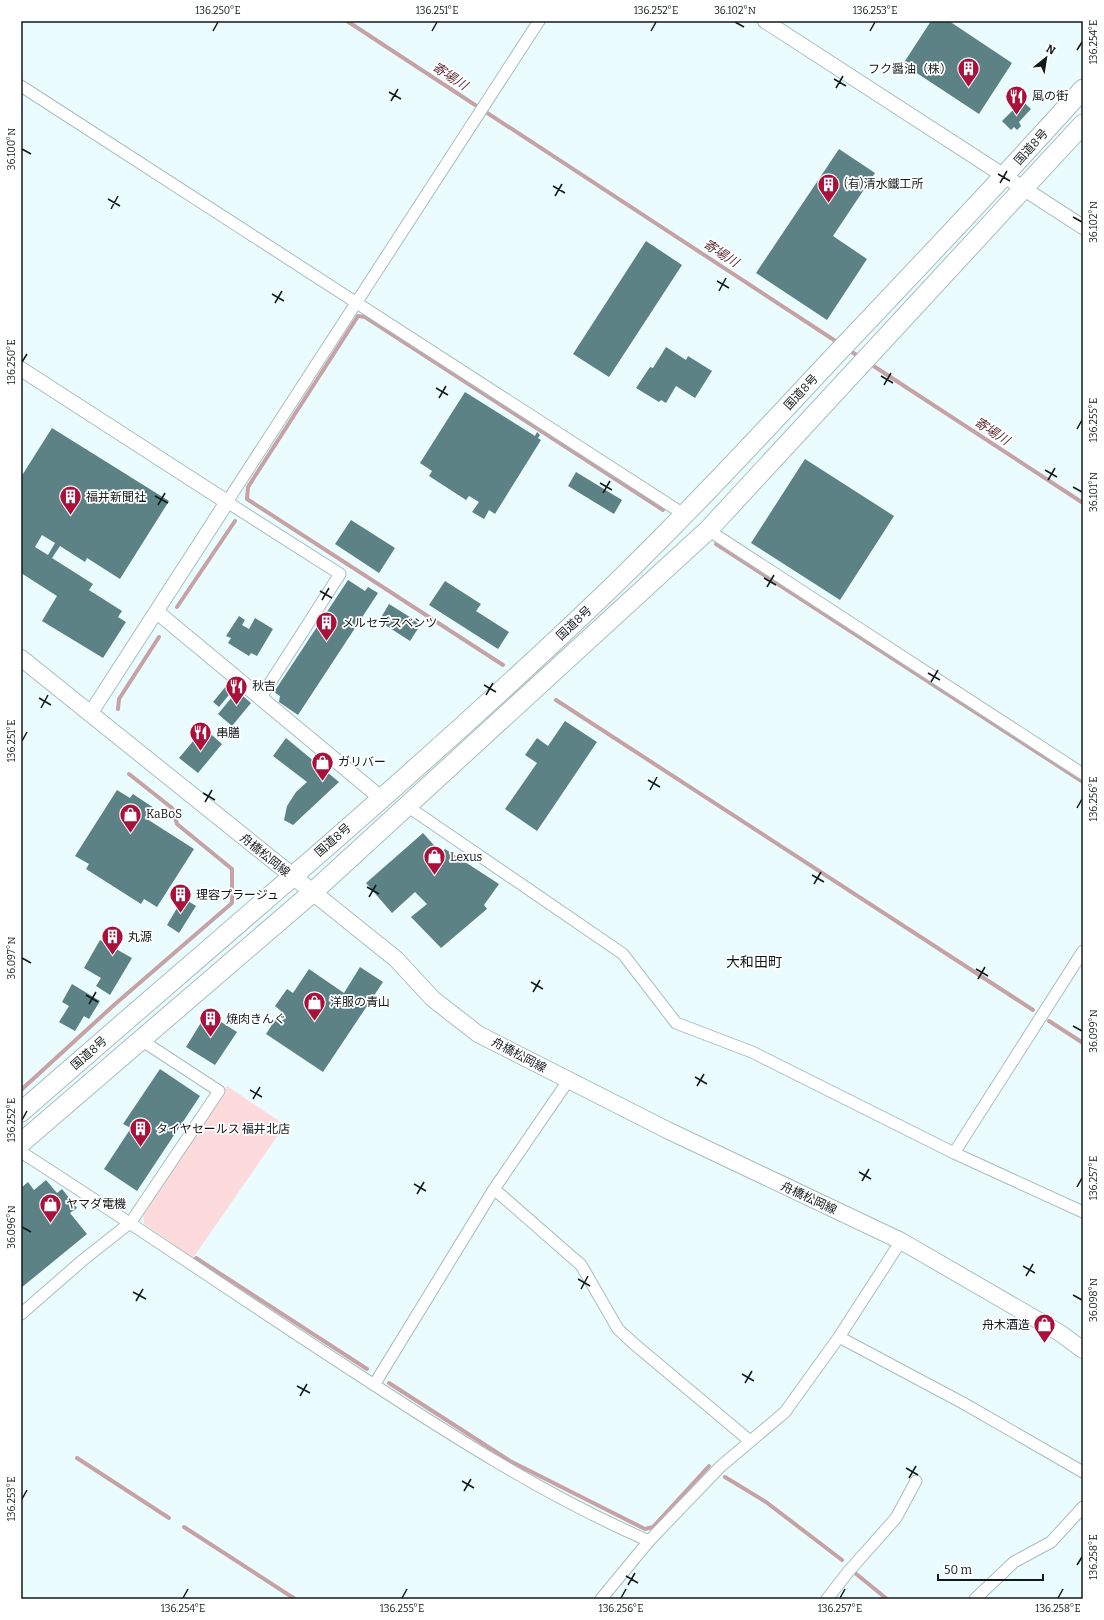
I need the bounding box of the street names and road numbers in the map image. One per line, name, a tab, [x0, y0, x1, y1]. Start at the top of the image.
street label: 国道8号	[1011, 126, 1051, 168]
street label: 国道8号	[781, 371, 821, 413]
street label: 国道8号	[553, 603, 595, 643]
street label: 国道8号	[312, 821, 354, 859]
street label: 舟橋松岡線	[237, 831, 293, 879]
street label: 国道8号	[68, 1034, 110, 1072]
street label: 舟橋松岡線	[489, 1035, 549, 1075]
street label: 舟橋松岡線	[779, 1179, 839, 1217]

